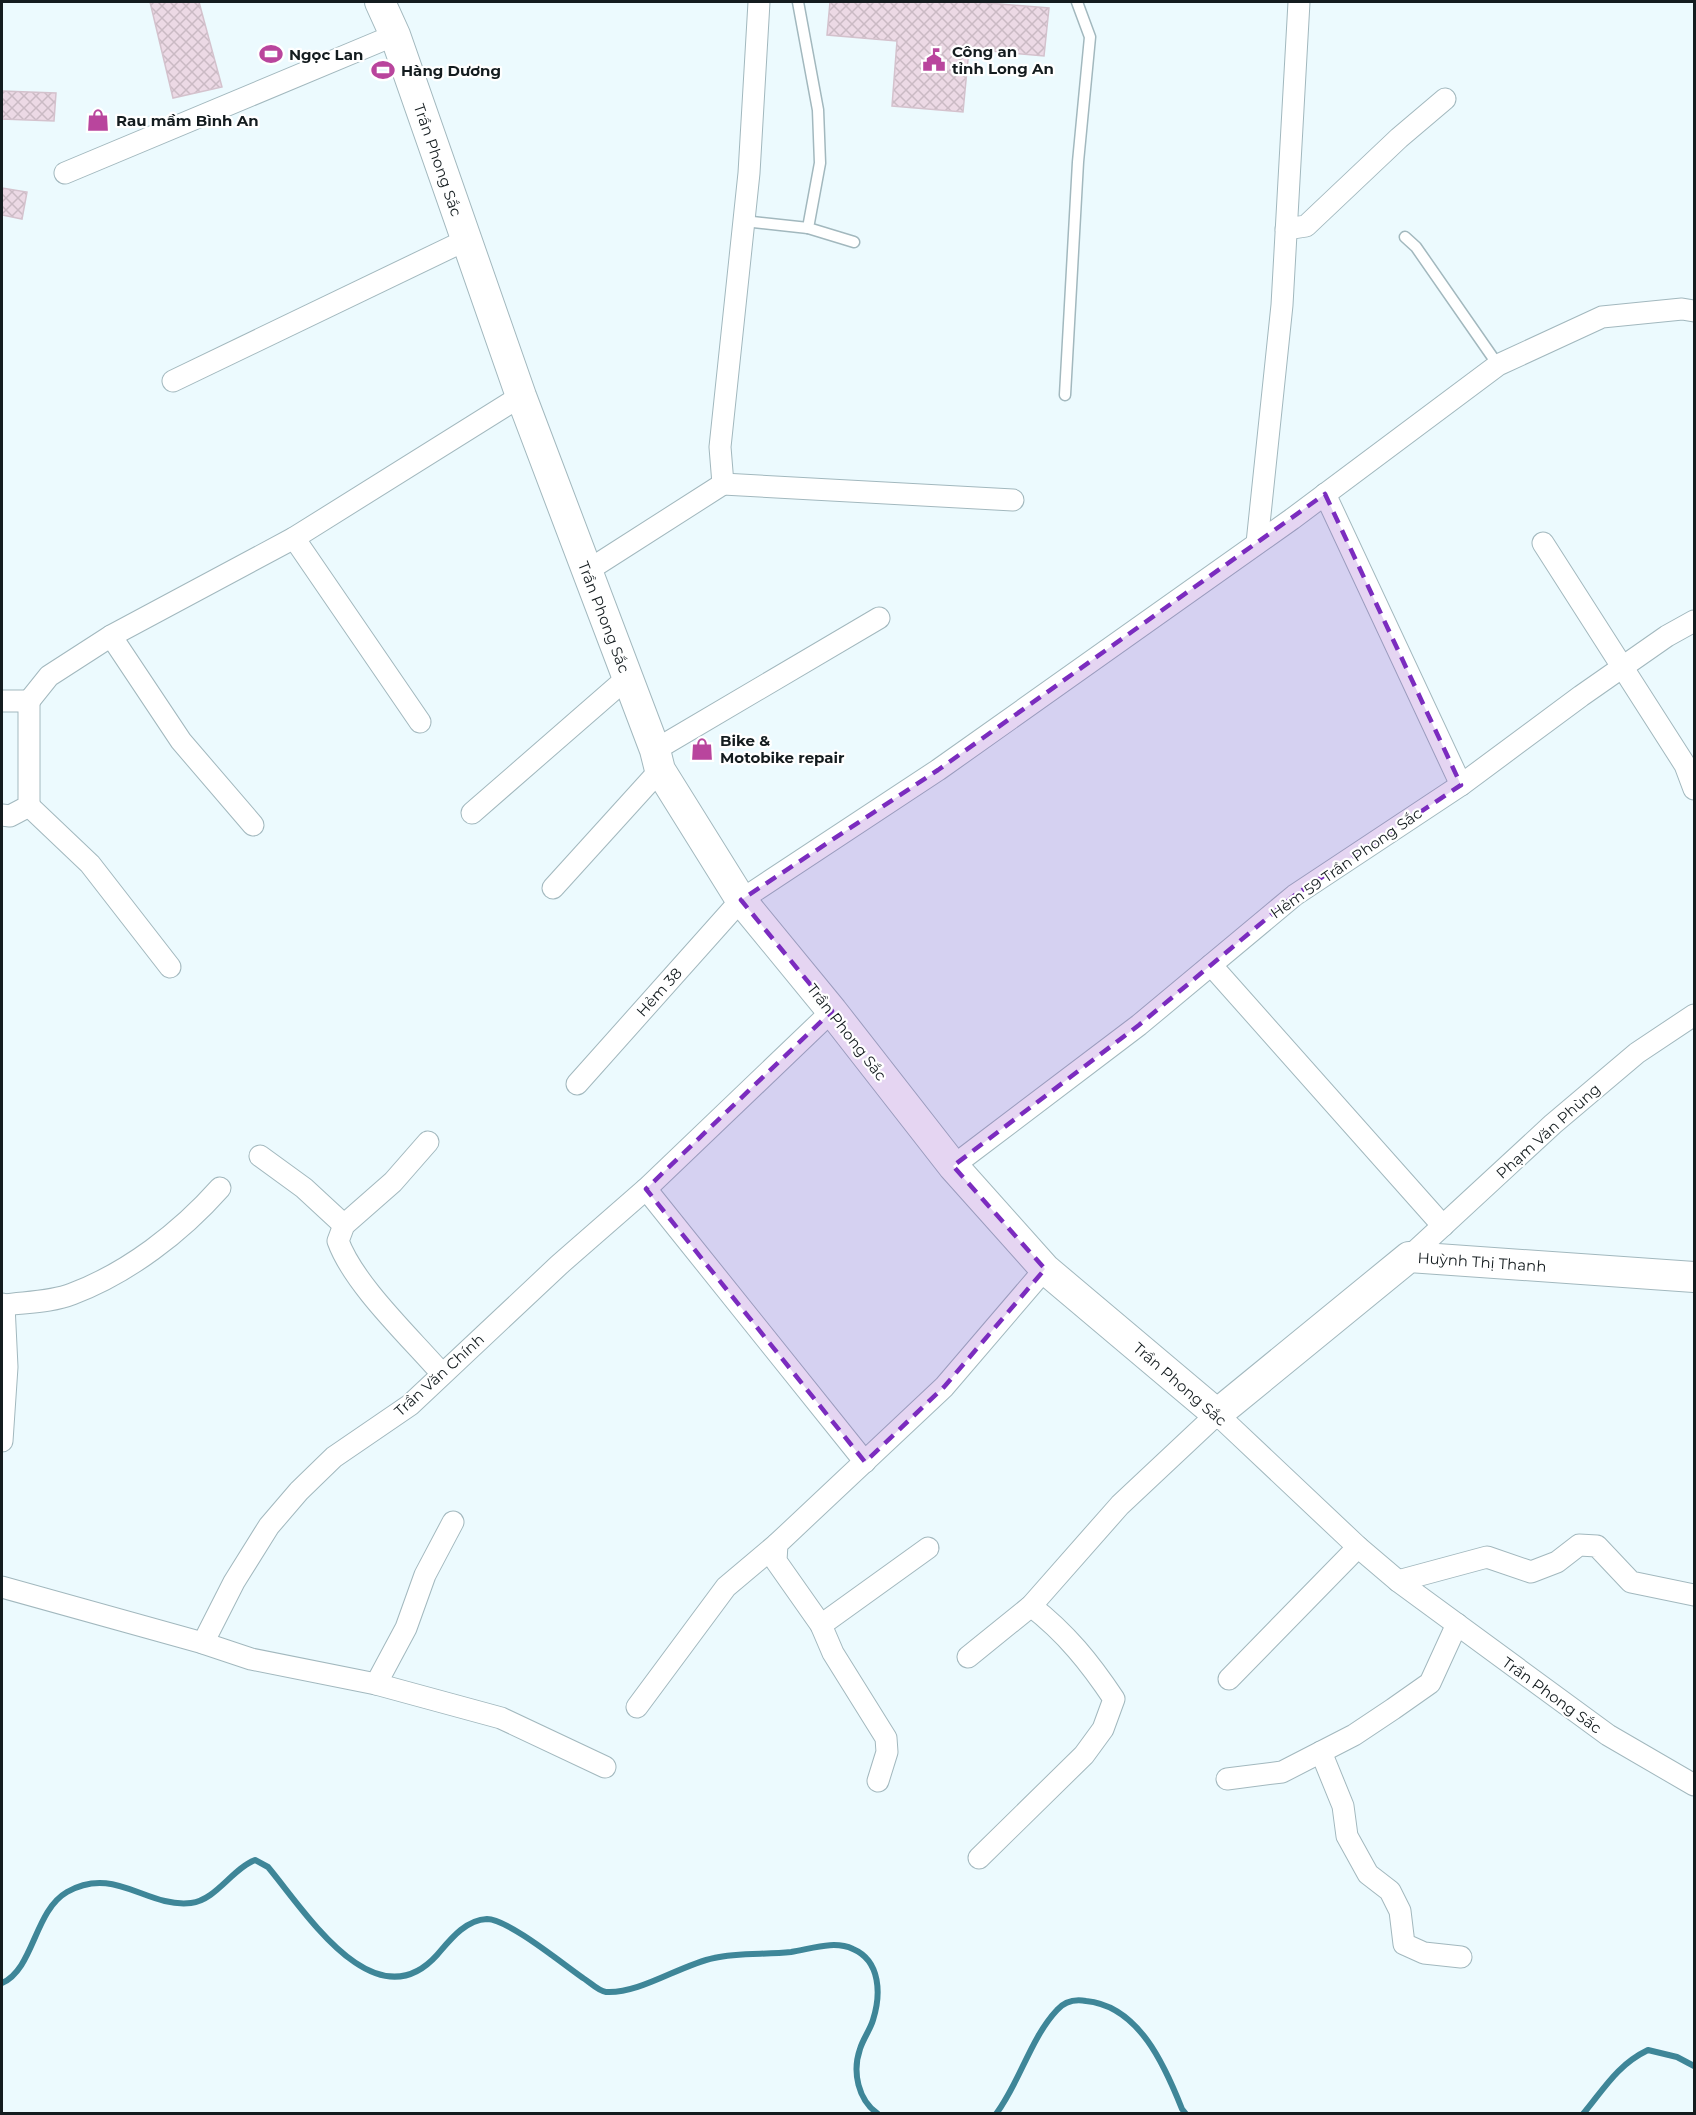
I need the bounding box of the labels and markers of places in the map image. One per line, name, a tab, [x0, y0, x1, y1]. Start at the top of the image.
sports icon: Ngọc Lan	[258, 41, 284, 67]
place label: Công an tỉnh Long An	[952, 42, 1054, 78]
place label: Ngọc Lan	[289, 45, 363, 64]
public building icon: Công an tỉnh Long An	[921, 47, 947, 73]
sports icon: Hàng Dương	[370, 57, 396, 83]
place label: Hàng Dương	[401, 61, 501, 80]
shop icon: Rau mầm Bình An	[85, 107, 111, 133]
place label: Rau mầm Bình An	[116, 111, 259, 130]
place label: Bike & Motobike repair	[720, 731, 845, 767]
shop icon: Bike & Motobike repair	[689, 736, 715, 762]

